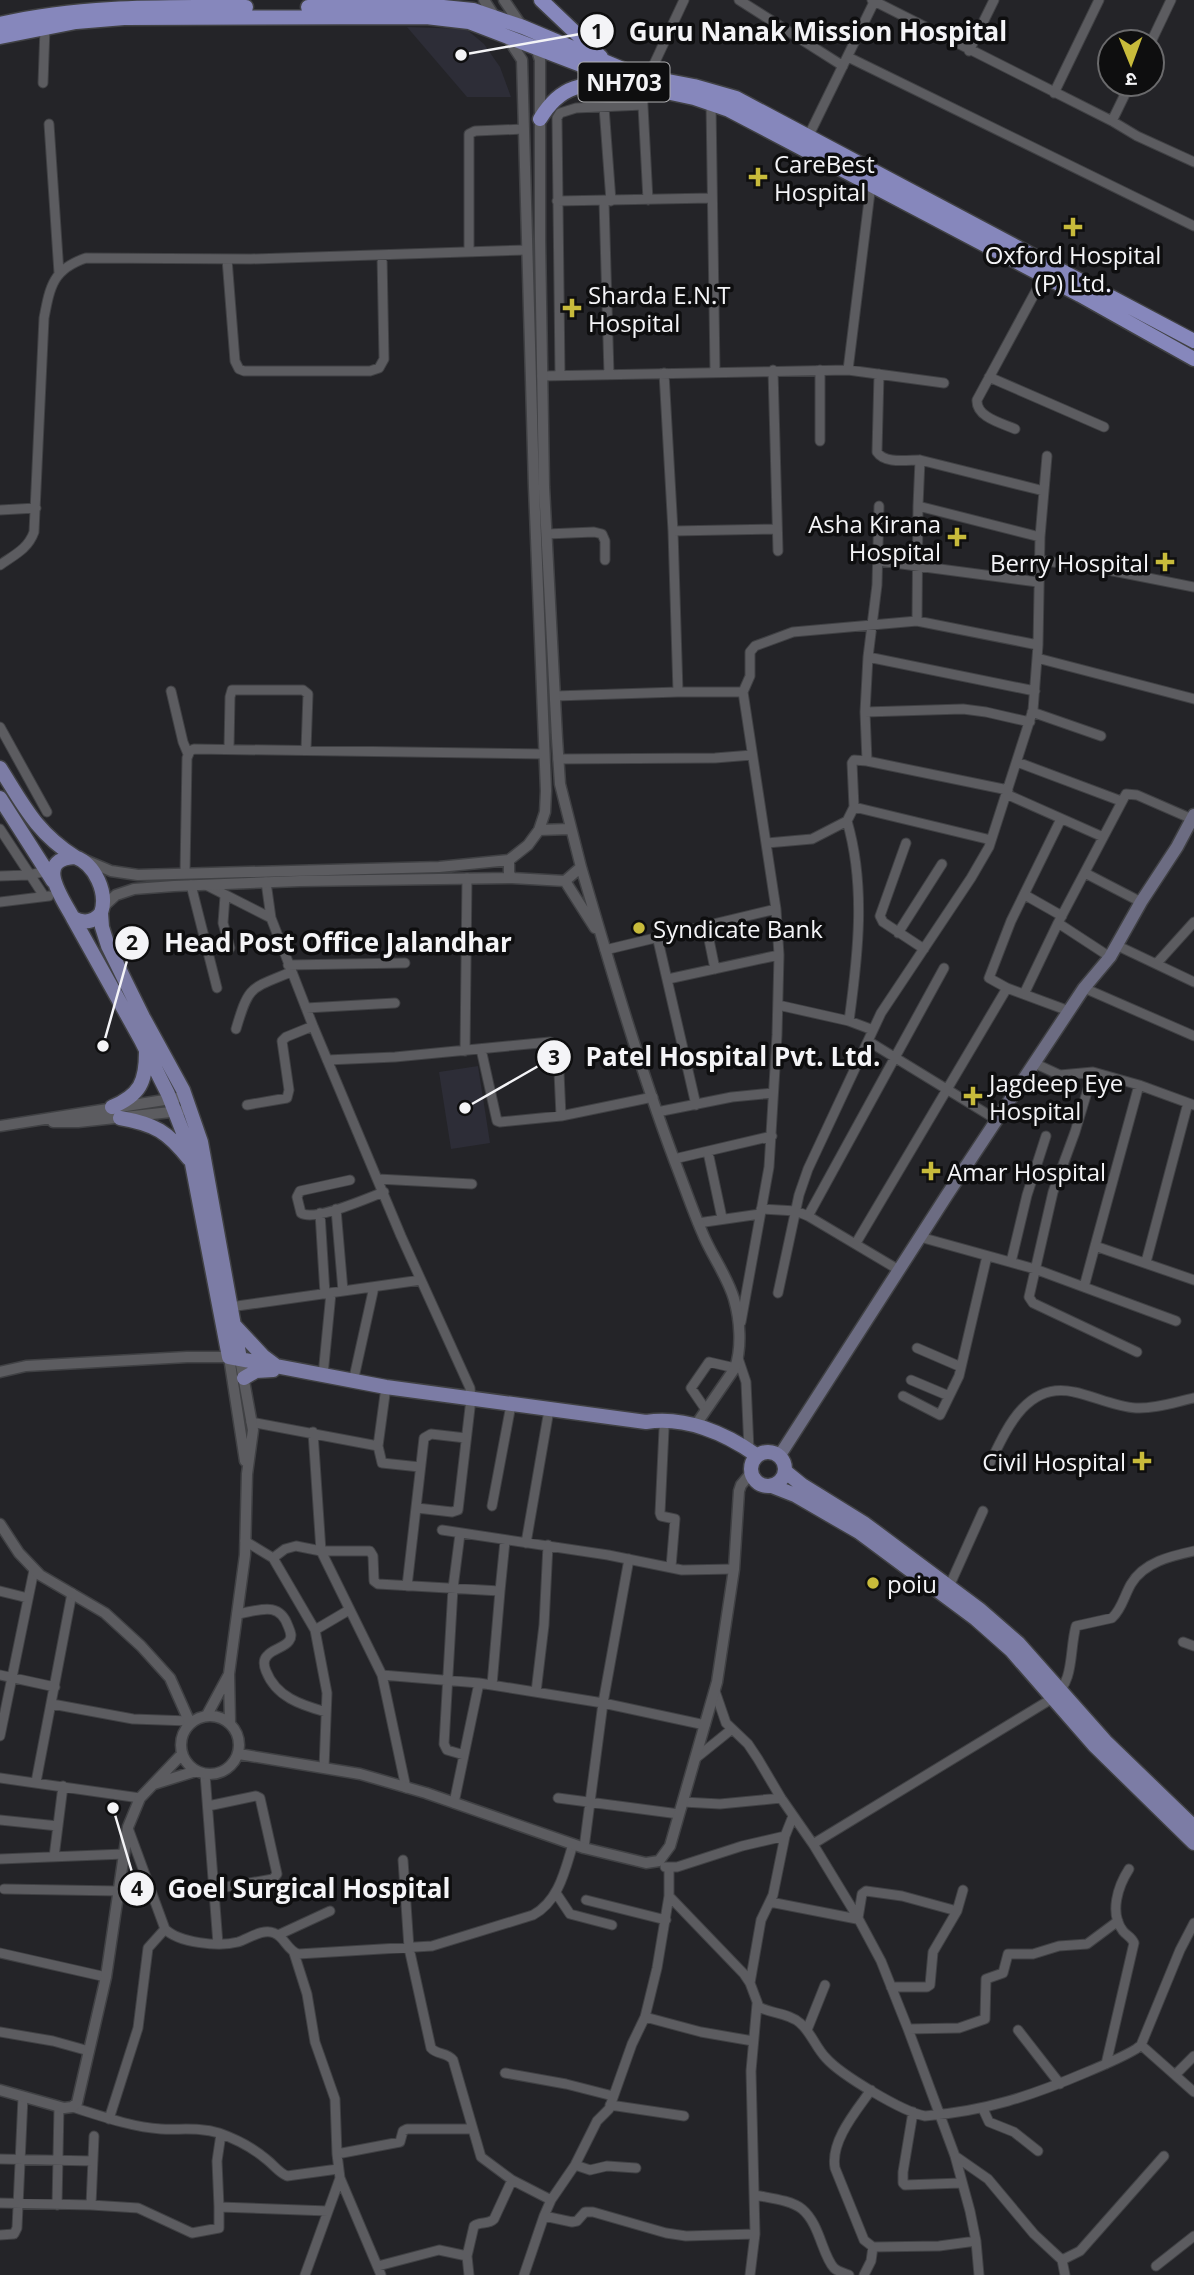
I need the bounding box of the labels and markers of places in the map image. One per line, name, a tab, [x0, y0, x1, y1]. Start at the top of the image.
callout: Guru Nanak Mission Hospital	[580, 8, 1021, 55]
place label: CareBest Hospital	[774, 147, 875, 208]
marker: CareBest Hospital	[748, 167, 768, 187]
marker: Oxford Hospital (P) Ltd.	[1063, 217, 1083, 237]
place label: Oxford Hospital (P) Ltd.	[985, 238, 1161, 299]
place label: Sharda E.N.T Hospital	[588, 278, 731, 339]
marker: Sharda E.N.T Hospital	[562, 298, 582, 318]
place label: Asha Kirana Hospital	[808, 507, 941, 568]
marker: Asha Kirana Hospital	[947, 527, 967, 547]
place label: Berry Hospital	[990, 546, 1149, 579]
marker: Berry Hospital	[1155, 552, 1175, 572]
place label: Syndicate Bank	[653, 912, 823, 945]
callout: Head Post Office Jalandhar	[115, 919, 526, 966]
marker: Syndicate Bank	[631, 920, 647, 936]
callout: Patel Hospital Pvt. Ltd.	[537, 1034, 895, 1081]
place label: Jagdeep Eye Hospital	[987, 1066, 1123, 1127]
marker: Jagdeep Eye Hospital	[963, 1086, 983, 1106]
place label: Amar Hospital	[947, 1155, 1106, 1188]
marker: Amar Hospital	[921, 1161, 941, 1181]
place label: Civil Hospital	[982, 1445, 1126, 1478]
marker: Civil Hospital	[1132, 1451, 1152, 1471]
place label: poiu	[887, 1567, 937, 1600]
marker: poiu	[865, 1575, 881, 1591]
callout: Goel Surgical Hospital	[119, 1866, 465, 1913]

